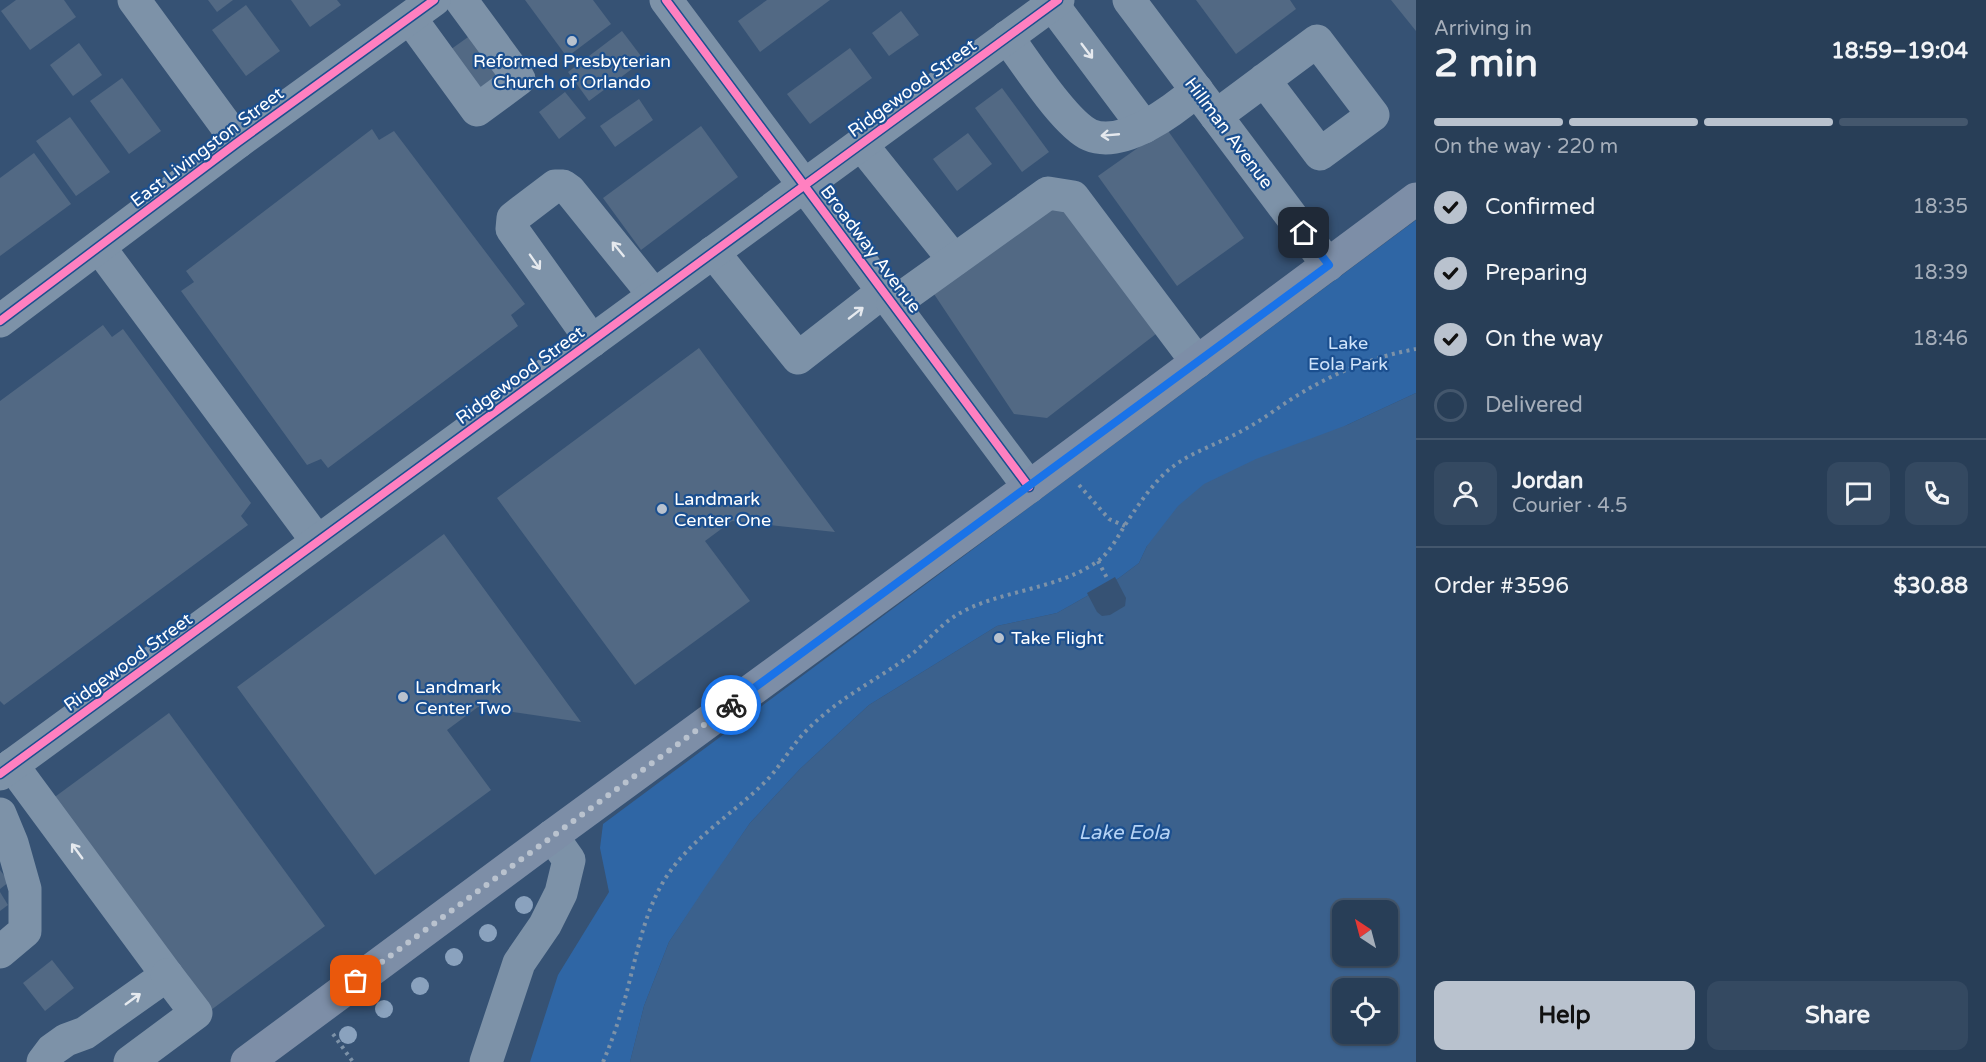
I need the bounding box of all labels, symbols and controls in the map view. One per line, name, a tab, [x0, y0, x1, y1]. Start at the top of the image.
text: Arriving in	[1434, 17, 1532, 41]
marker: Reformed Presbyterian Church of Orlando	[565, 34, 579, 48]
street label: Ridgewood Street	[843, 34, 981, 142]
text: 18:59–19:04	[1831, 38, 1968, 64]
text: 2 min	[1434, 40, 1538, 87]
one-way arrow	[1081, 42, 1094, 58]
place label: Reformed Presbyterian Church of Orlando	[473, 50, 671, 93]
street label: Hillman Avenue	[1180, 73, 1278, 193]
street label: East Livingston Street	[126, 82, 288, 212]
one-way arrow	[1101, 130, 1120, 141]
text: On the way · 220 m	[1434, 135, 1618, 159]
street label: Broadway Avenue	[816, 181, 926, 317]
icon: check	[1434, 191, 1467, 224]
text: Confirmed	[1485, 194, 1595, 220]
text: 18:35	[1913, 195, 1968, 219]
pin	[1278, 207, 1329, 258]
icon: home	[1287, 216, 1320, 249]
one-way arrow	[611, 241, 624, 257]
one-way arrow	[529, 253, 541, 269]
icon: check	[1434, 257, 1467, 290]
text: Preparing	[1485, 260, 1588, 286]
text: 18:39	[1913, 261, 1968, 285]
one-way arrow	[847, 307, 863, 320]
street label: Ridgewood Street	[451, 321, 589, 429]
icon: check	[1434, 323, 1467, 356]
text: On the way	[1485, 326, 1603, 352]
text: 18:46	[1913, 327, 1968, 351]
park label: Lake Eola Park	[1308, 332, 1388, 375]
text: Delivered	[1485, 392, 1583, 418]
button: person	[1434, 462, 1497, 525]
button: chat	[1827, 462, 1890, 525]
button: phone	[1905, 462, 1968, 525]
text: Jordan	[1512, 468, 1583, 494]
place label: Landmark Center One	[674, 488, 771, 531]
text: Courier · 4.5	[1512, 494, 1627, 518]
marker: Landmark Center One	[655, 502, 669, 516]
text: Order #3596	[1434, 573, 1569, 599]
text: $30.88	[1894, 573, 1968, 599]
street label: Ridgewood Street	[59, 608, 197, 716]
place label: Take Flight	[1011, 627, 1104, 649]
marker: Take Flight	[992, 631, 1006, 645]
courier	[701, 675, 761, 735]
place label: Landmark Center Two	[415, 676, 511, 719]
icon: bike	[715, 689, 748, 722]
marker: Landmark Center Two	[396, 690, 410, 704]
water label: Lake Eola	[1079, 821, 1170, 845]
one-way arrow	[70, 844, 83, 860]
north arrow	[1332, 900, 1398, 966]
map controls	[1332, 900, 1398, 1044]
pin	[330, 955, 381, 1006]
icon: bag	[339, 964, 372, 997]
button: locate	[1332, 978, 1398, 1044]
button: Help	[1434, 981, 1695, 1050]
button: Share	[1707, 981, 1968, 1050]
one-way arrow	[124, 993, 140, 1005]

